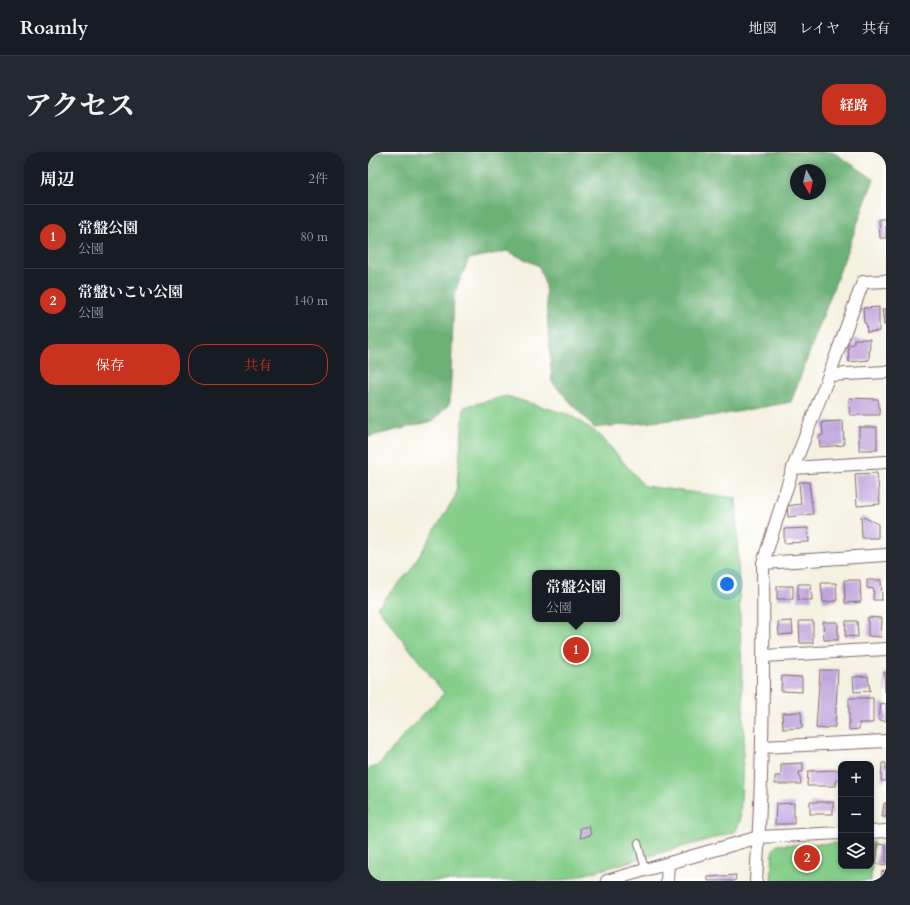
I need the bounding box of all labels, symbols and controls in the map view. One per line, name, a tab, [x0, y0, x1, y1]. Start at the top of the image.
text: Roamly	[20, 15, 88, 41]
text: 地図	[749, 19, 777, 38]
text: レイヤ	[799, 19, 840, 38]
text: 共有	[862, 19, 890, 38]
button: 経路	[822, 84, 886, 125]
text: アクセス	[24, 87, 135, 125]
north arrow	[790, 164, 826, 200]
text: 周辺	[40, 168, 74, 191]
text: 2件	[308, 170, 328, 188]
text: 常盤公園	[78, 218, 138, 238]
text: 1	[50, 228, 56, 246]
text: 80 m	[300, 228, 328, 246]
text: 公園	[78, 240, 104, 258]
text: 常盤いこい公園	[78, 282, 183, 302]
text: 2	[50, 292, 56, 310]
text: 140 m	[294, 292, 328, 310]
text: 公園	[78, 304, 104, 322]
button: 保存	[40, 344, 180, 385]
button: 共有	[188, 344, 328, 385]
popup	[532, 570, 620, 622]
your location	[717, 574, 737, 594]
text: 常盤公園	[546, 577, 606, 597]
text: 公園	[546, 599, 572, 617]
pin: 1	[563, 635, 589, 665]
map controls	[838, 761, 874, 869]
button: +	[838, 761, 874, 797]
button: −	[838, 797, 874, 833]
button: layers	[838, 833, 874, 869]
pin: 2	[794, 843, 820, 873]

